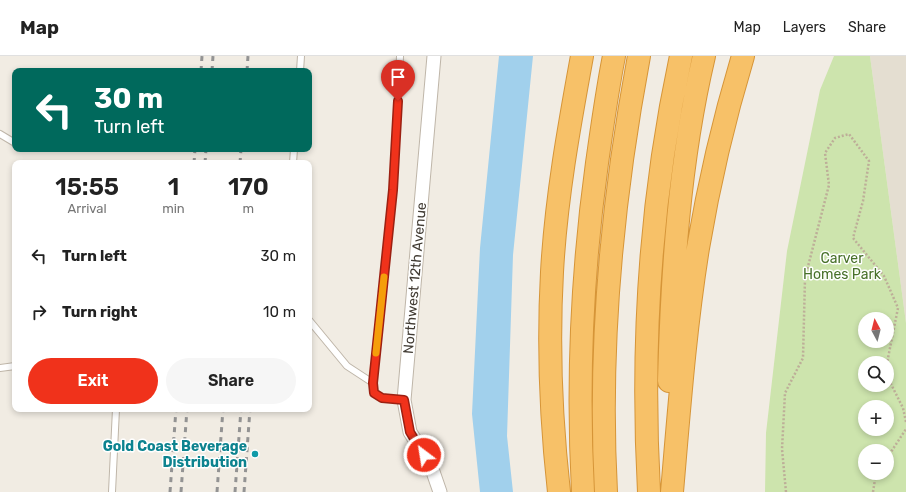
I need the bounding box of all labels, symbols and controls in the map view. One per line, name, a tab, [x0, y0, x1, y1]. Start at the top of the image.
text: Map	[20, 16, 59, 39]
text: Map	[734, 19, 761, 36]
text: Layers	[783, 19, 826, 36]
text: Share	[848, 19, 886, 36]
pin	[381, 60, 415, 101]
icon: arrive	[387, 66, 409, 88]
text: 30 m	[94, 82, 163, 115]
icon: left	[28, 84, 80, 136]
text: Turn left	[94, 116, 164, 138]
text: 15:55	[55, 173, 119, 201]
text: 1	[168, 173, 179, 201]
text: 170	[228, 173, 269, 201]
text: Arrival	[68, 201, 107, 216]
text: min	[162, 201, 185, 216]
text: m	[243, 201, 254, 216]
street label: Northwest 12th Avenue	[400, 201, 430, 355]
icon: left	[28, 245, 50, 267]
text: Turn left	[62, 247, 127, 265]
text: 30 m	[260, 247, 296, 265]
park label: Carver Homes Park	[803, 250, 882, 283]
icon: right	[28, 301, 50, 323]
text: Turn right	[62, 303, 137, 321]
text: 10 m	[263, 303, 296, 321]
north arrow	[858, 312, 894, 348]
map controls	[858, 312, 894, 480]
button: search	[858, 356, 894, 392]
button: Exit	[28, 358, 158, 404]
button: Share	[166, 358, 296, 404]
button: +	[858, 400, 894, 436]
position arrow	[403, 434, 445, 476]
place label: Gold Coast Beverage Distribution	[103, 438, 247, 471]
button: −	[858, 444, 894, 480]
marker: Gold Coast Beverage Distribution	[250, 449, 260, 459]

